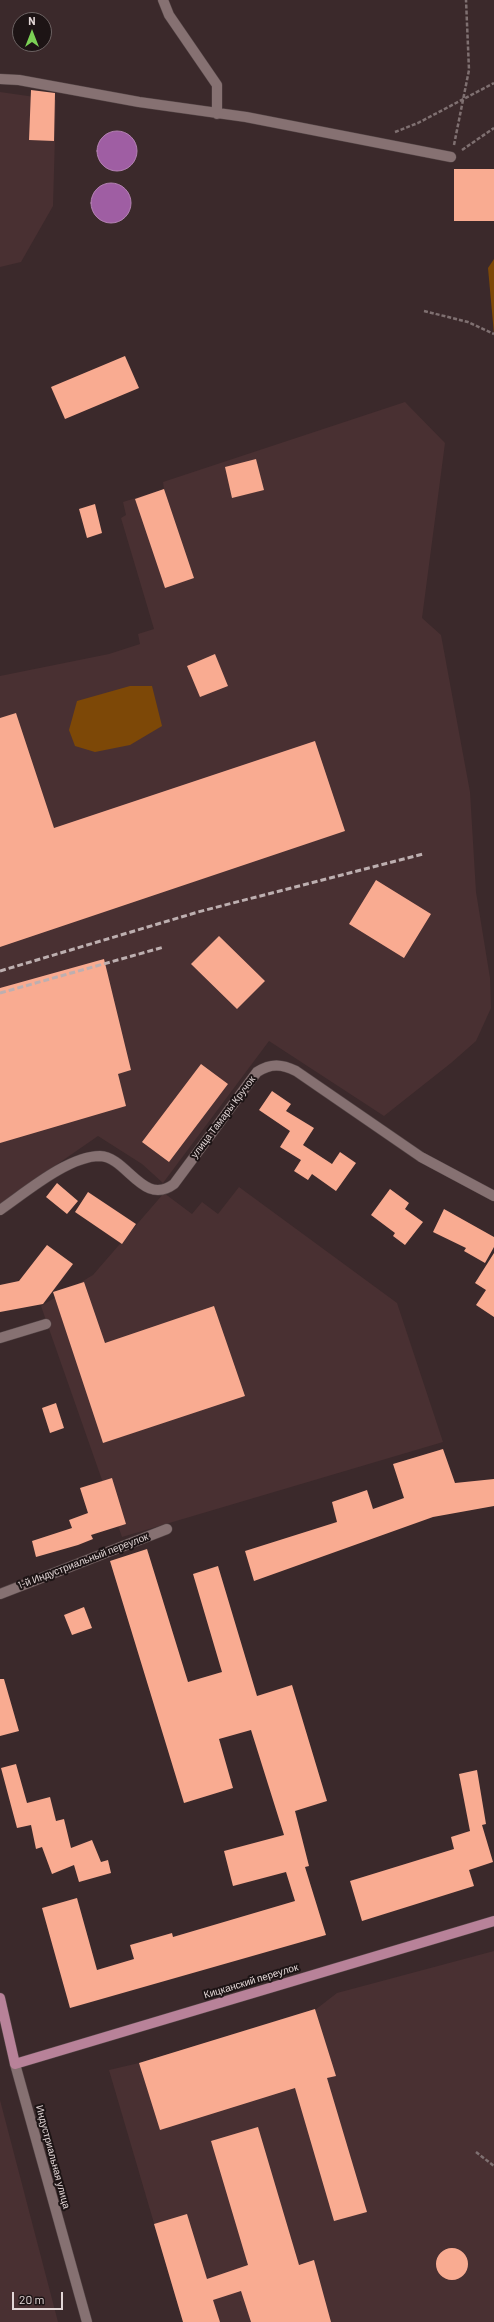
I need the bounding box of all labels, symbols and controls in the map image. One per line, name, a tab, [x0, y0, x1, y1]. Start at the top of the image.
north arrow	[12, 12, 52, 52]
text: N	[28, 14, 36, 27]
street label: улица Тамары Кручок	[188, 1074, 258, 1160]
street label: 1-й Индустриальный переулок	[16, 1531, 150, 1591]
street label: Кицканский переулок	[202, 1961, 300, 2001]
street label: Индустриальная улица	[33, 2104, 73, 2210]
scale bar	[14, 2284, 65, 2310]
text: 20 m	[19, 2292, 45, 2306]

